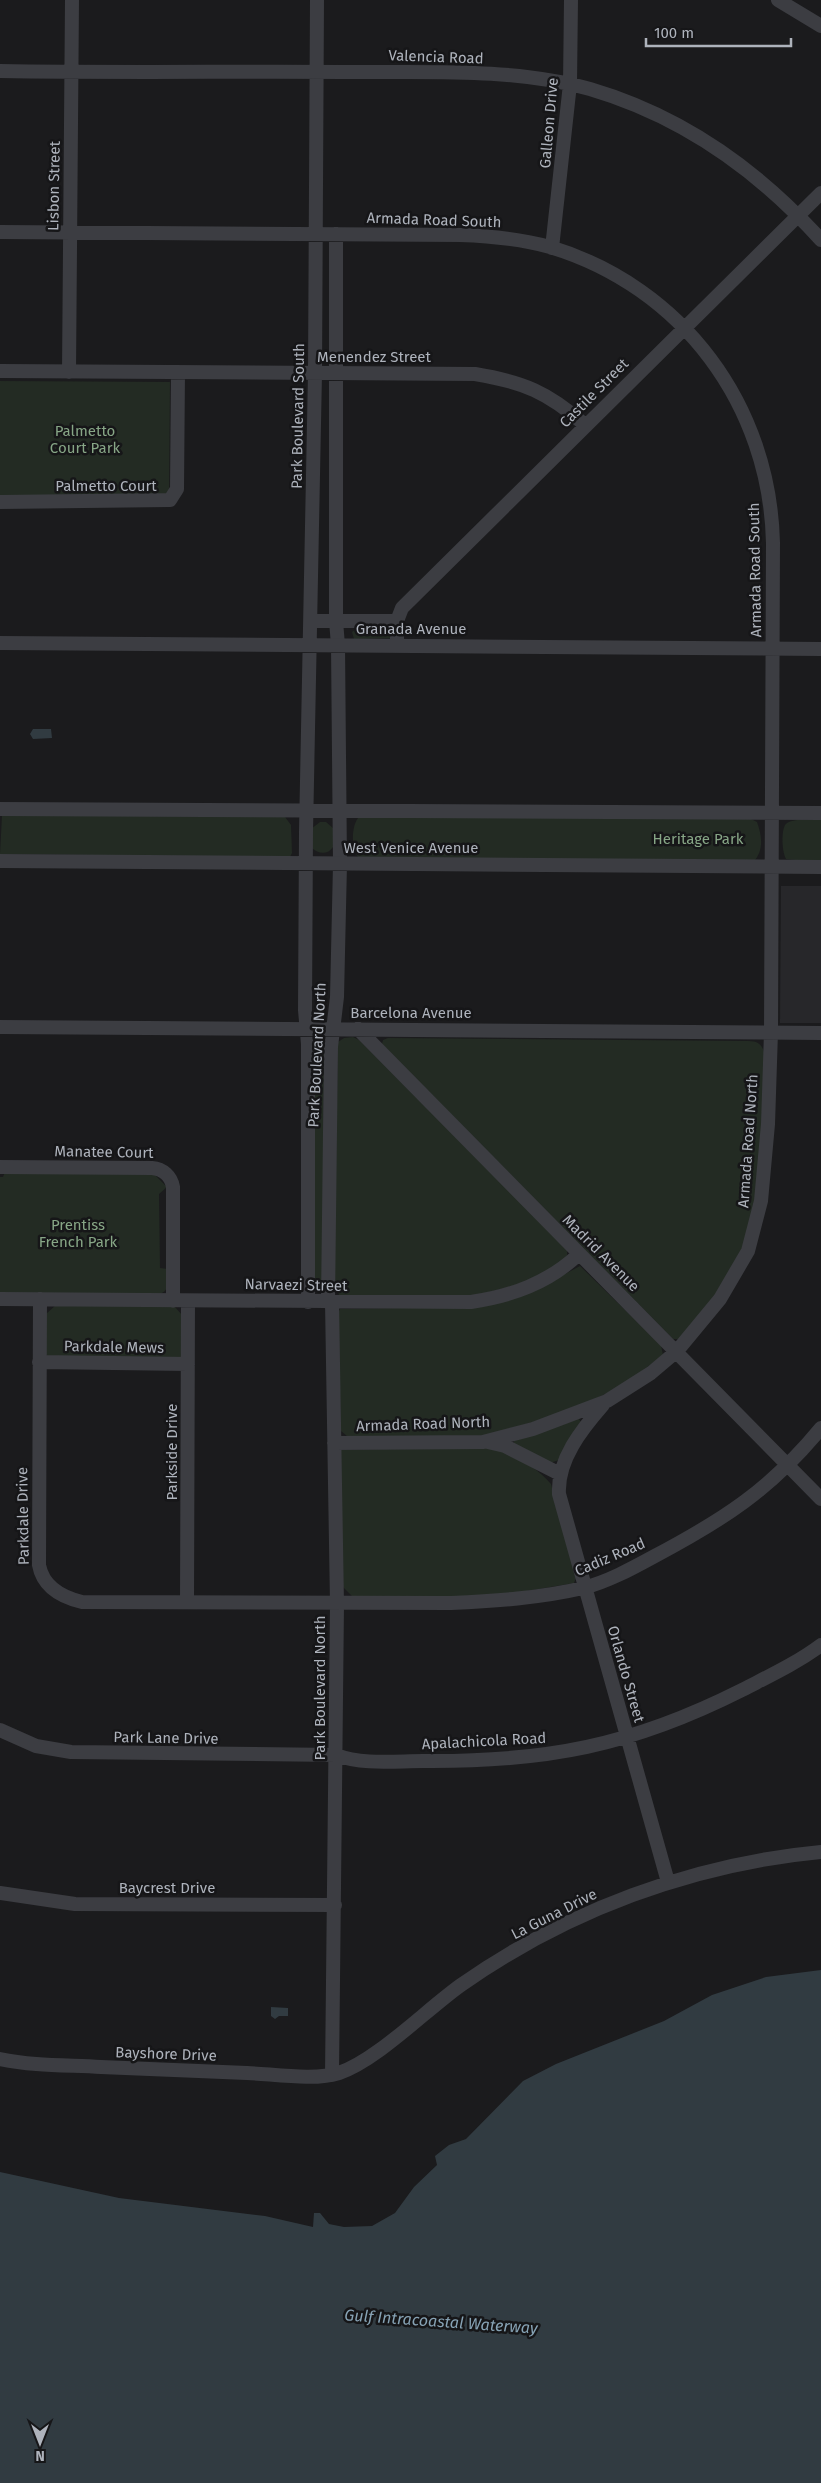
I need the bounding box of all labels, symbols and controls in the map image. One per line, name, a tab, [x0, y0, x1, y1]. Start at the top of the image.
scale bar	[646, 15, 791, 47]
text: 100 m	[654, 24, 694, 42]
street label: Valencia Road	[388, 46, 484, 68]
street label: Galleon Drive	[536, 77, 562, 169]
street label: Lisbon Street	[44, 140, 64, 231]
street label: Armada Road South	[366, 209, 502, 231]
street label: Park Boulevard South	[288, 343, 308, 489]
street label: Menendez Street	[317, 348, 432, 366]
street label: Castile Street	[556, 354, 633, 431]
park label: Palmetto Court Park	[50, 422, 120, 457]
street label: Palmetto Court	[55, 477, 157, 495]
street label: Armada Road South	[745, 502, 765, 638]
street label: Granada Avenue	[356, 620, 466, 638]
park label: Heritage Park	[653, 830, 744, 848]
street label: West Venice Avenue	[344, 839, 478, 857]
street label: Park Boulevard North	[304, 982, 330, 1128]
street label: Barcelona Avenue	[350, 1004, 472, 1022]
street label: Armada Road North	[734, 1073, 762, 1209]
street label: Manatee Court	[54, 1142, 154, 1162]
street label: Madrid Avenue	[559, 1211, 643, 1295]
park label: Prentiss French Park	[39, 1216, 118, 1251]
street label: Narvaezi Street	[244, 1275, 348, 1295]
street label: Parkdale Mews	[64, 1337, 164, 1357]
street label: Parkside Drive	[163, 1404, 181, 1500]
street label: Armada Road North	[356, 1413, 490, 1435]
street label: Parkdale Drive	[13, 1467, 33, 1565]
street label: Cadiz Road	[572, 1534, 648, 1580]
street label: Park Boulevard North	[311, 1615, 329, 1761]
street label: Orlando Street	[604, 1624, 649, 1725]
street label: Park Lane Drive	[113, 1728, 219, 1748]
street label: Apalachicola Road	[421, 1729, 547, 1753]
street label: Baycrest Drive	[119, 1879, 215, 1897]
street label: La Guna Drive	[508, 1885, 600, 1943]
street label: Bayshore Drive	[115, 2043, 217, 2065]
water label: Gulf Intracoastal Waterway	[344, 2305, 539, 2338]
north arrow	[15, 2418, 65, 2468]
text: N	[35, 2447, 45, 2464]

